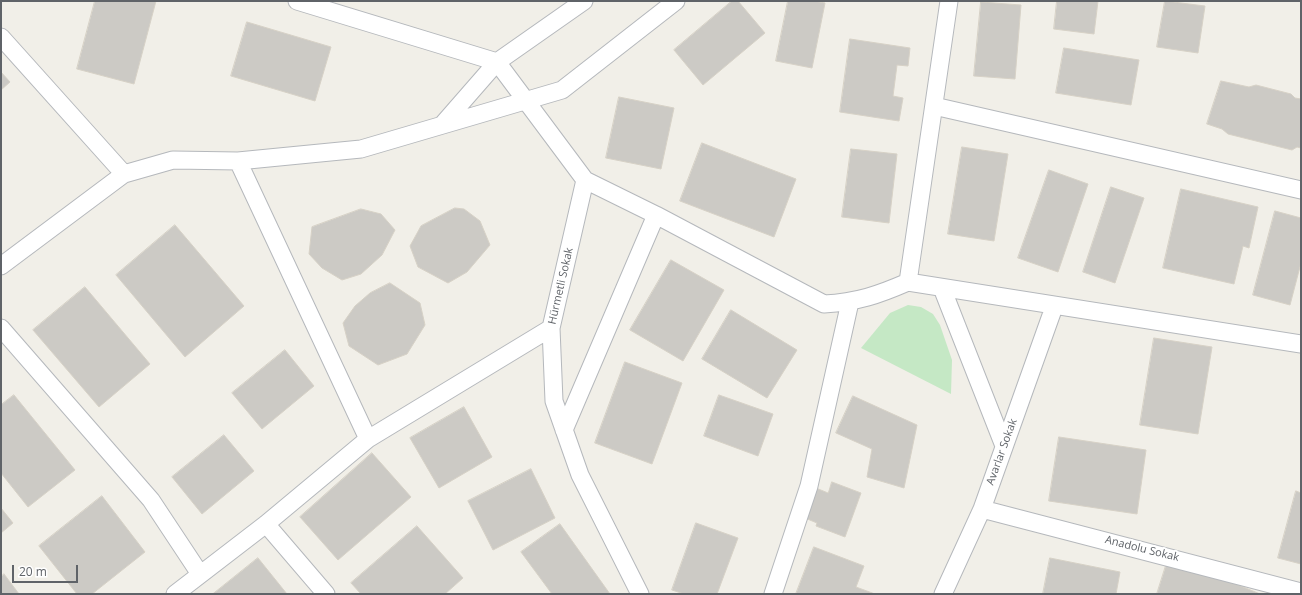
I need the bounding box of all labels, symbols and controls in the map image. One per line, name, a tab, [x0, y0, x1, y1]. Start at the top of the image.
street label: Hürmetli Sokak	[546, 246, 576, 326]
street label: Avarlar Sokak	[984, 417, 1020, 487]
street label: Anadolu Sokak	[1104, 533, 1180, 565]
scale bar	[14, 557, 80, 583]
text: 20 m	[19, 563, 47, 580]

